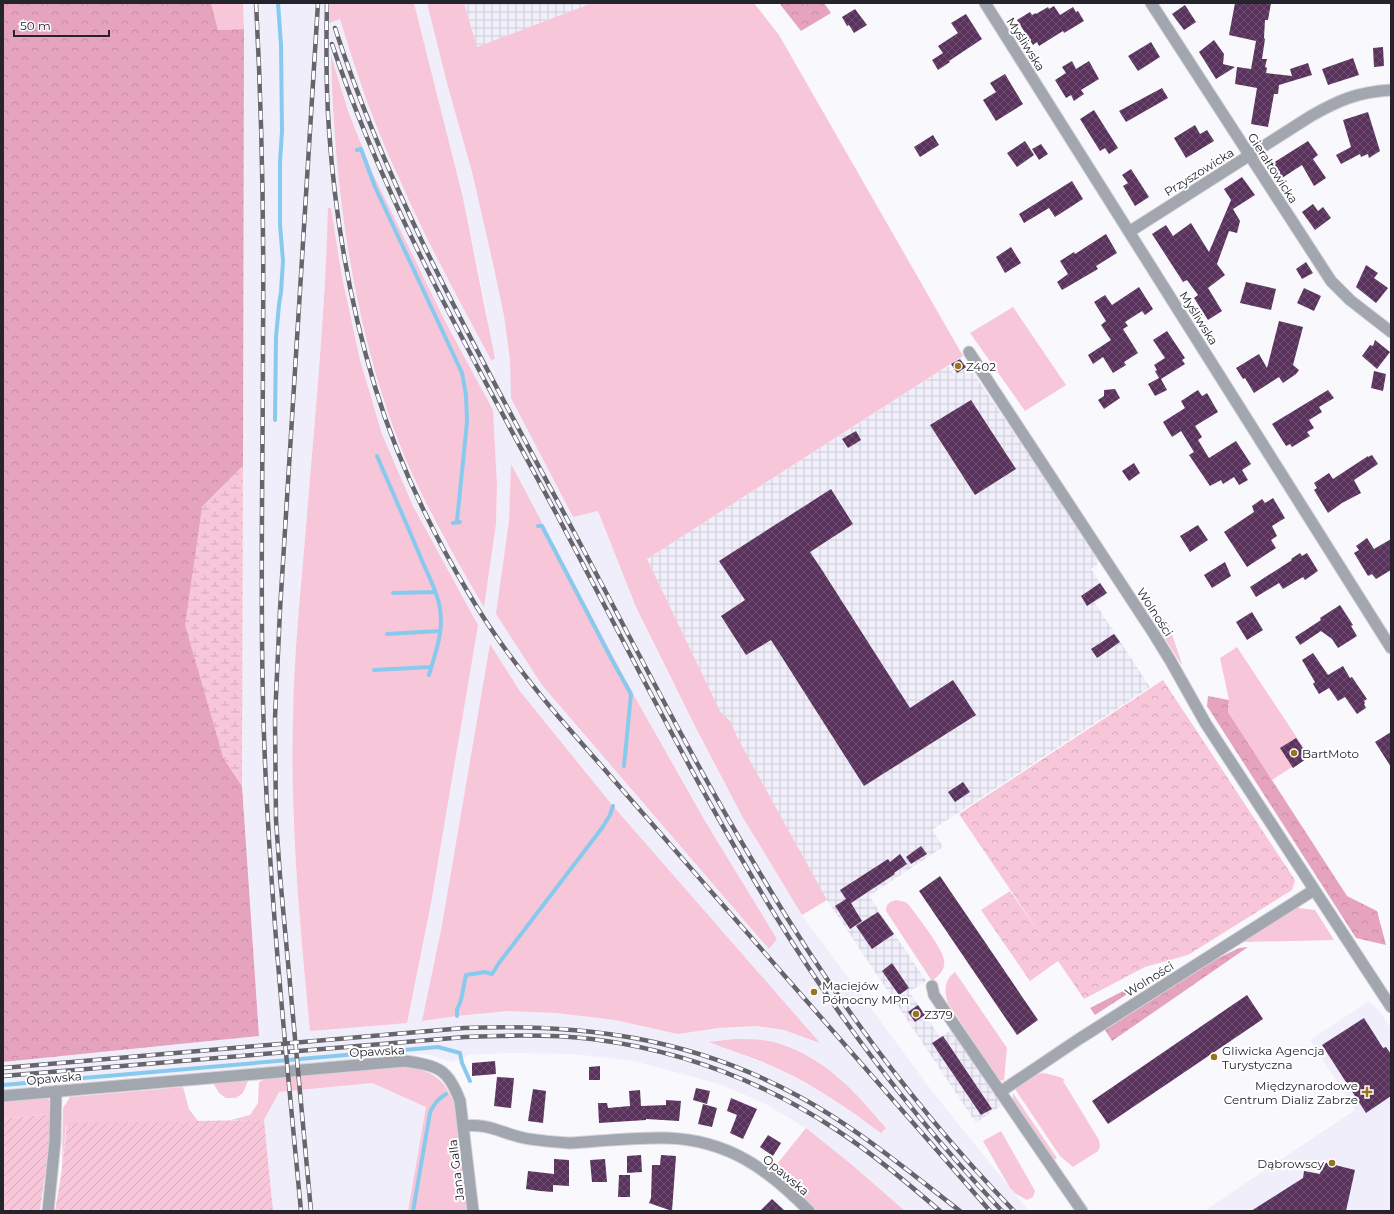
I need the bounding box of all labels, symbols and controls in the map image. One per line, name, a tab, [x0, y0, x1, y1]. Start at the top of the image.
scale bar	[14, 12, 109, 38]
street label: Myśliwska	[1004, 14, 1048, 74]
text: 50 m	[20, 18, 51, 33]
street label: Gierałtowicka	[1245, 130, 1301, 206]
street label: Przyszowicka	[1161, 145, 1237, 199]
street label: Myśliwska	[1177, 288, 1221, 348]
place label: Z402	[966, 359, 996, 374]
marker: Z402	[953, 361, 963, 371]
street label: Wolności	[1134, 585, 1176, 639]
place label: BartMoto	[1302, 746, 1359, 761]
marker: BartMoto	[1289, 748, 1299, 758]
street label: Wolności	[1122, 958, 1176, 1000]
place label: Maciejów Północny MPn	[822, 978, 909, 1007]
marker: Maciejów Północny MPn	[809, 987, 819, 997]
place label: Z379	[924, 1007, 953, 1022]
marker: Z379	[911, 1009, 921, 1019]
street label: Opawska	[349, 1042, 405, 1060]
place label: Gliwicka Agencja Turystyczna	[1222, 1043, 1325, 1072]
marker: Gliwicka Agencja Turystyczna	[1209, 1052, 1219, 1062]
street label: Opawska	[26, 1068, 82, 1088]
place label: Międzynarodowe Centrum Dializ Zabrze	[1224, 1078, 1358, 1107]
marker: Międzynarodowe Centrum Dializ Zabrze	[1361, 1086, 1373, 1098]
street label: Jana Galla	[445, 1139, 467, 1202]
street label: Opawska	[760, 1151, 812, 1199]
place label: Dąbrowscy	[1257, 1156, 1324, 1171]
marker: Dąbrowscy	[1327, 1158, 1337, 1168]

